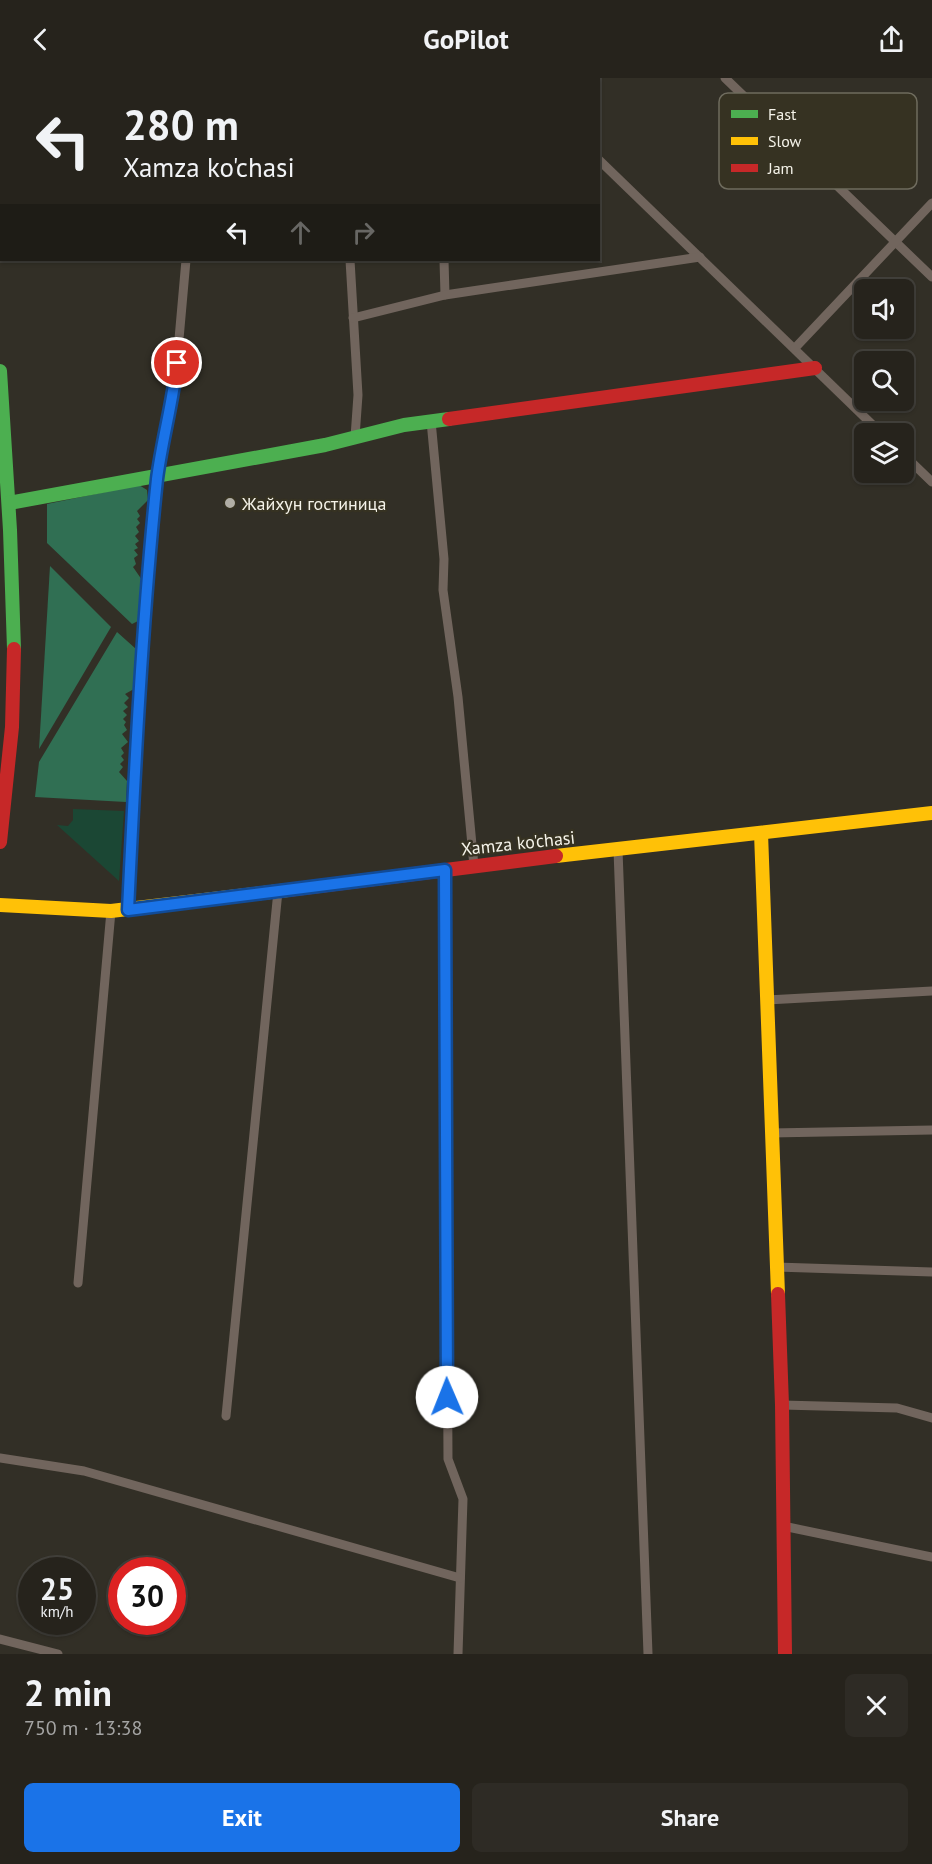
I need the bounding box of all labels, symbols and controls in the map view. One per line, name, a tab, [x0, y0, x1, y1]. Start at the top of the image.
text: GoPilot	[423, 22, 509, 56]
icon: back	[24, 23, 57, 56]
icon: share	[875, 23, 908, 56]
legend	[719, 93, 917, 189]
text: 280 m	[123, 97, 239, 152]
icon: left	[24, 102, 102, 180]
text: Fast	[768, 104, 797, 124]
text: Slow	[768, 131, 802, 151]
text: Xamza ko'chasi	[123, 150, 295, 184]
text: Jam	[767, 158, 794, 178]
icon: left	[221, 216, 254, 249]
icon: ahead	[284, 216, 317, 249]
icon: right	[347, 216, 380, 249]
map controls	[854, 279, 914, 483]
button: sound	[854, 279, 914, 339]
pin	[151, 337, 202, 388]
icon: arrive	[160, 346, 193, 379]
button: search	[854, 351, 914, 411]
button: layers	[854, 423, 914, 483]
place label: Жайхун гостиница	[241, 492, 386, 515]
marker: Жайхун гостиница	[223, 496, 237, 510]
street label: Xamza ko'chasi	[460, 826, 576, 860]
position arrow	[415, 1365, 479, 1429]
speed limit sign: 30	[108, 1557, 186, 1635]
text: 25	[40, 1569, 74, 1608]
text: km/h	[41, 1602, 73, 1621]
text: 2 min	[24, 1669, 112, 1716]
button: close	[845, 1674, 908, 1737]
text: 750 m · 13:38	[24, 1715, 142, 1741]
button: Exit	[24, 1783, 460, 1852]
button: Share	[472, 1783, 908, 1852]

